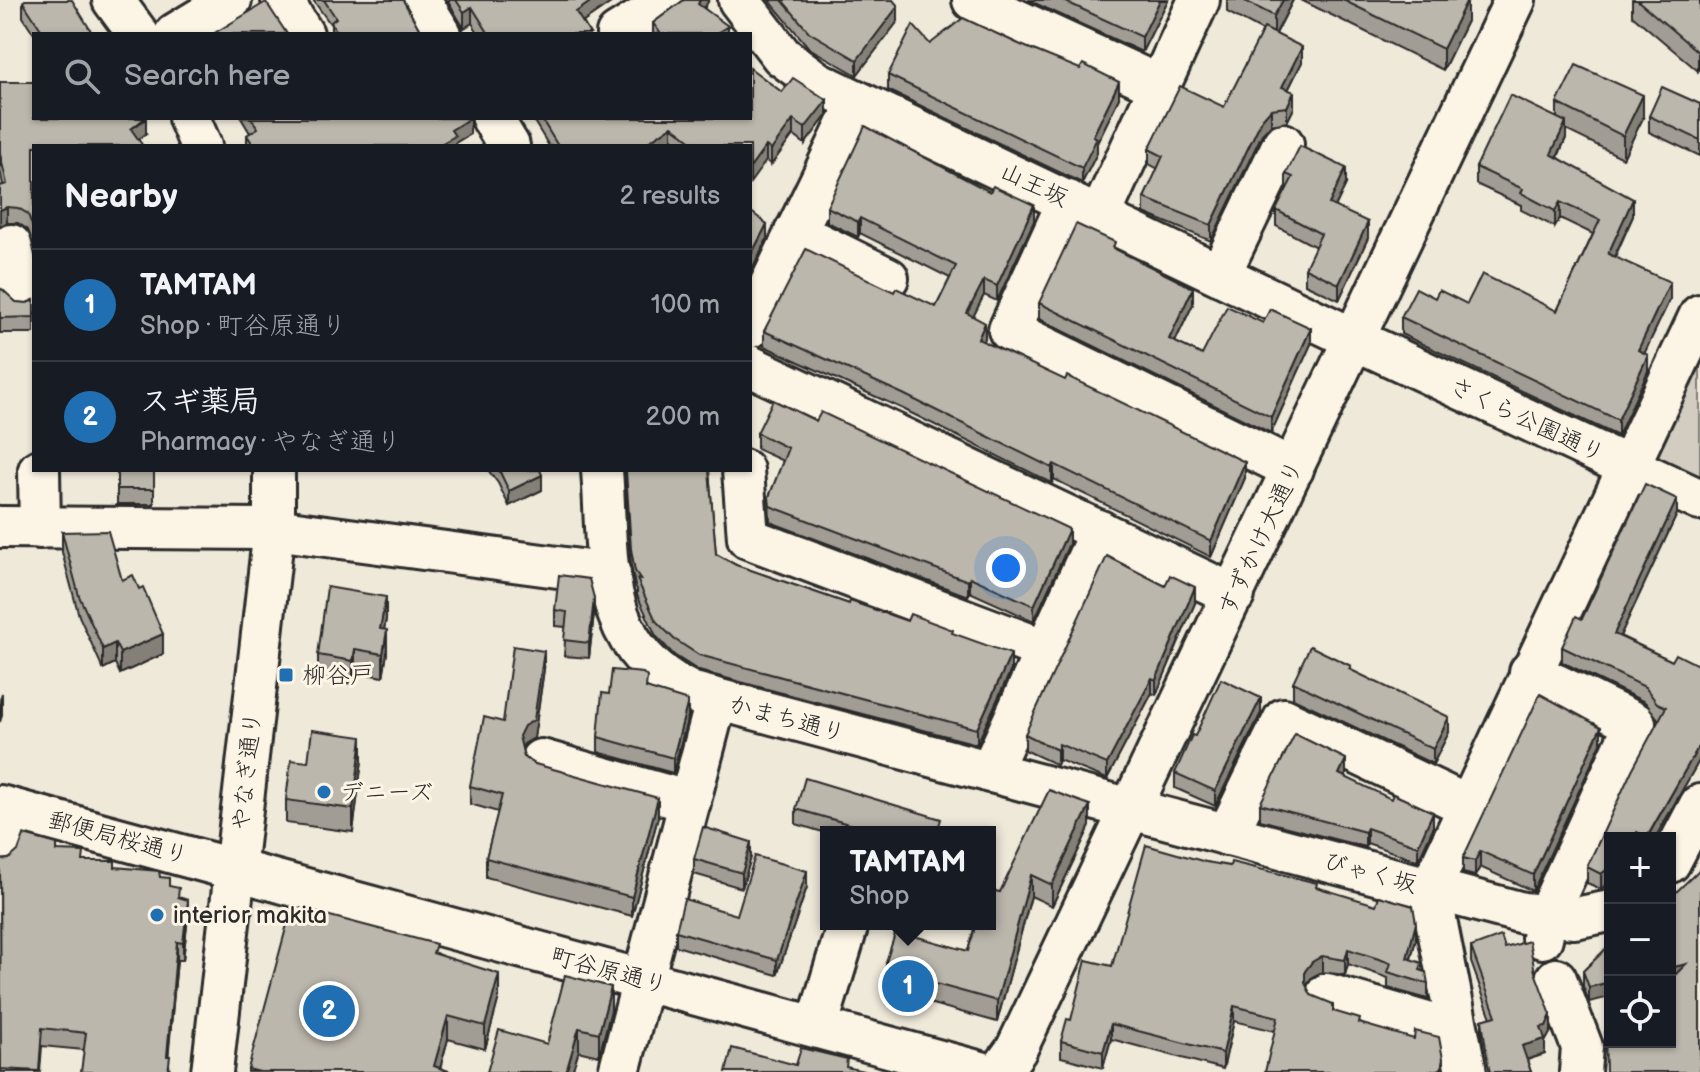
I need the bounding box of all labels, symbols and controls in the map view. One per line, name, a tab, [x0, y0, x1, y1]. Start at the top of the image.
search box	[32, 32, 752, 120]
icon: search	[60, 54, 104, 98]
text: Search here	[124, 58, 290, 94]
street label: 山王坂	[995, 157, 1073, 213]
text: Nearby	[64, 176, 178, 217]
text: 2 results	[620, 181, 720, 212]
text: TAMTAM	[140, 268, 257, 304]
text: 1	[85, 290, 95, 321]
text: 100 m	[651, 290, 720, 321]
text: Shop · 町谷原通り	[140, 311, 347, 342]
street label: さくら公園通り	[1445, 371, 1609, 469]
text: スギ薬局	[140, 384, 260, 420]
text: 2	[82, 402, 98, 433]
text: 200 m	[646, 402, 720, 433]
text: Pharmacy · やなぎ通り	[140, 427, 402, 458]
street label: すずかけ大通り	[1212, 456, 1310, 620]
your location	[986, 548, 1026, 588]
place label: 柳谷戸	[302, 661, 374, 690]
marker: 柳谷戸	[277, 666, 295, 684]
street label: かまち通り	[725, 689, 849, 749]
street label: やなぎ通り	[226, 710, 268, 832]
place label: デニーズ	[340, 778, 433, 807]
marker: デニーズ	[315, 783, 333, 801]
street label: 郵便局桜通り	[45, 805, 191, 871]
popup	[820, 826, 996, 930]
map controls	[1604, 832, 1676, 1048]
button: +	[1604, 832, 1676, 904]
text: TAMTAM	[850, 845, 966, 881]
street label: びゃく坂	[1320, 847, 1420, 899]
text: Shop	[850, 881, 909, 912]
place label: interior makita	[173, 901, 327, 930]
button: −	[1604, 904, 1676, 976]
marker: interior makita	[148, 906, 166, 924]
street label: 町谷原通り	[547, 941, 671, 1001]
pin: 1	[882, 956, 934, 1016]
button: locate	[1604, 976, 1676, 1048]
pin: 2	[303, 981, 355, 1041]

